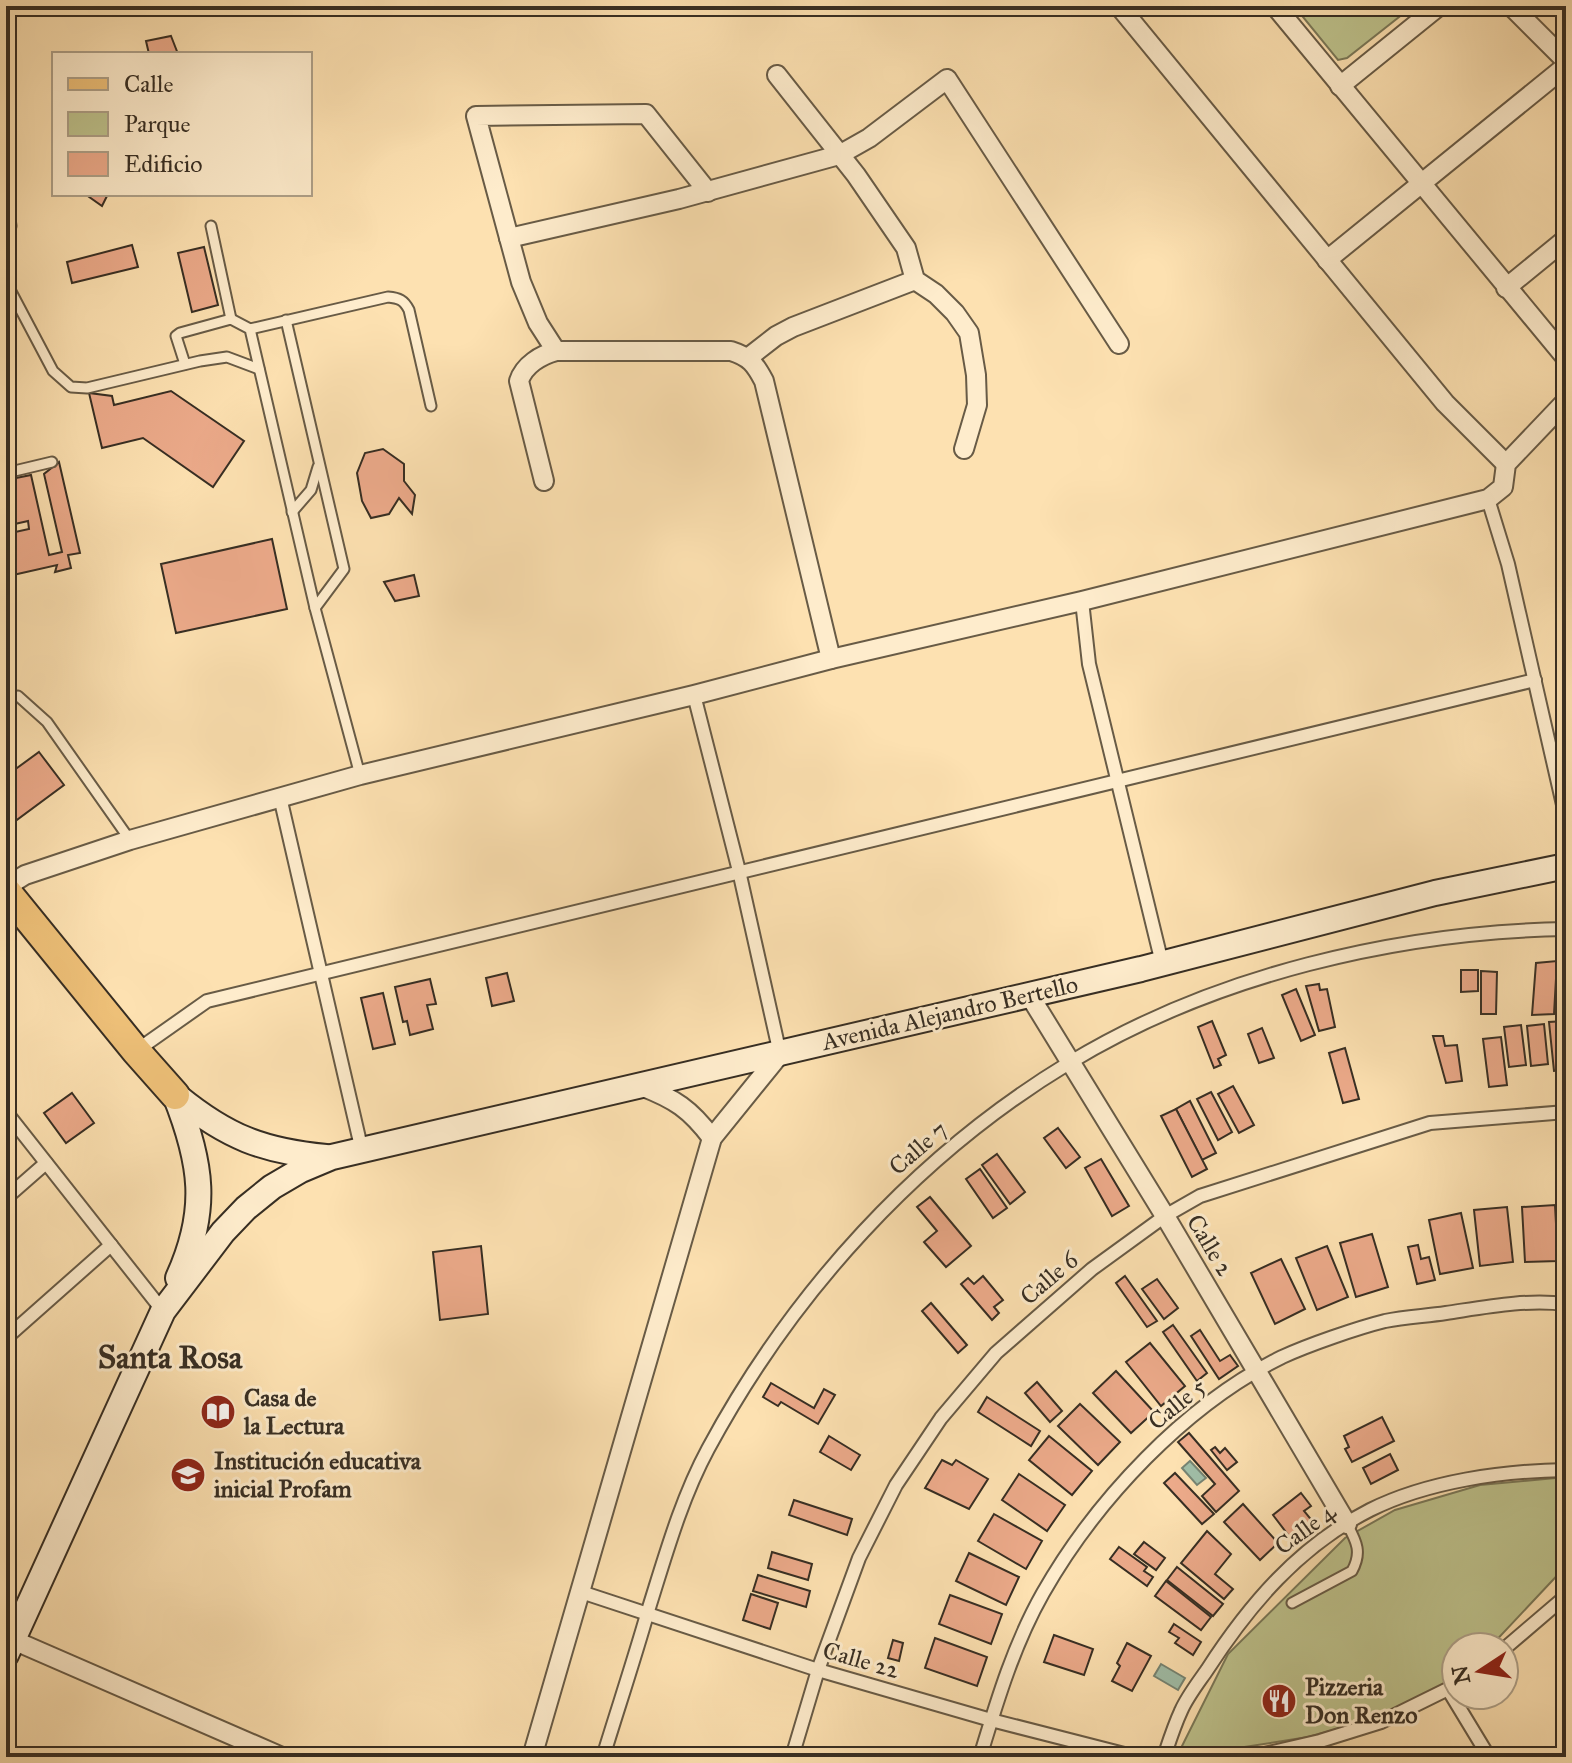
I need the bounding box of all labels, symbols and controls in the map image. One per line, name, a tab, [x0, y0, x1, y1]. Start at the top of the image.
legend	[52, 52, 312, 196]
text: Calle	[124, 69, 173, 99]
text: Parque	[124, 109, 191, 139]
text: Edificio	[124, 149, 203, 179]
street label: Avenida Alejandro Bertello	[818, 969, 1081, 1057]
street label: Calle 7	[883, 1115, 953, 1181]
street label: Calle 2	[1180, 1209, 1240, 1281]
street label: Calle 6	[1014, 1244, 1085, 1311]
district label: Santa Rosa	[98, 1338, 244, 1377]
street label: Calle 5	[1142, 1372, 1212, 1436]
place label: Casa de la Lectura	[243, 1383, 345, 1441]
library icon: Casa de la Lectura	[199, 1393, 237, 1431]
place label: Institución educativa inicial Profam	[214, 1446, 422, 1504]
school or university icon: Institución educativa inicial Profam	[169, 1456, 207, 1494]
street label: Calle 4	[1269, 1497, 1342, 1561]
north arrow	[1440, 1631, 1520, 1711]
street label: Calle 22	[819, 1635, 903, 1685]
text: N	[1446, 1663, 1476, 1687]
place label: Pizzeria Don Renzo	[1305, 1672, 1417, 1730]
restaurant icon: Pizzeria Don Renzo	[1260, 1682, 1298, 1720]

